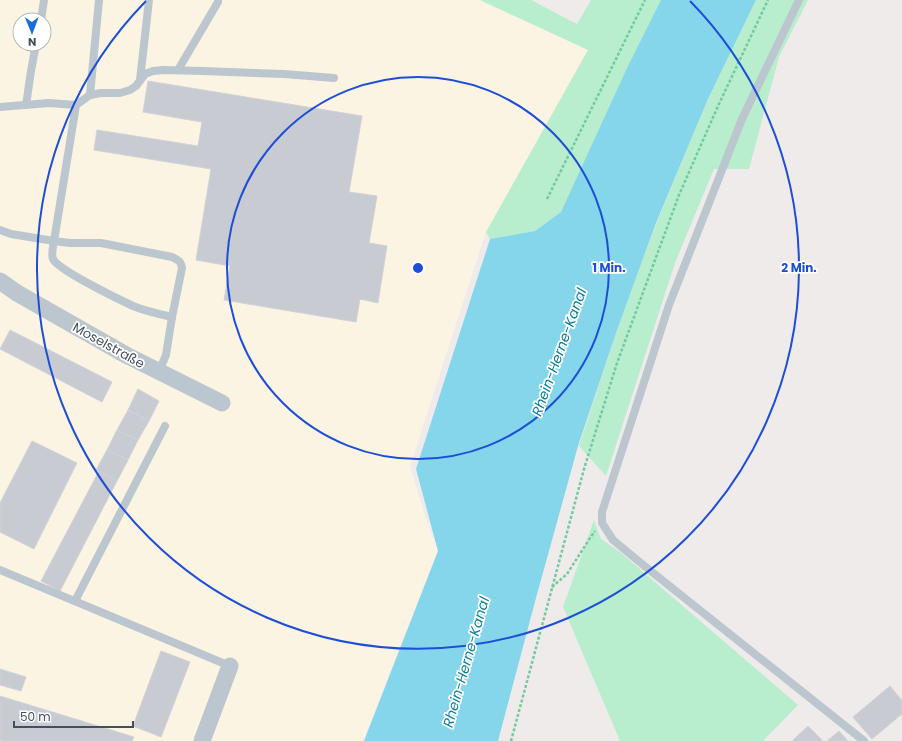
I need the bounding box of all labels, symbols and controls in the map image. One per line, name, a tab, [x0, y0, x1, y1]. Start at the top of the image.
north arrow	[12, 12, 52, 52]
text: N	[28, 34, 36, 50]
text: 1 Min.	[592, 259, 626, 276]
text: 2 Min.	[781, 259, 817, 276]
centre of rings	[411, 261, 425, 275]
water label: Rhein-Herne-Kanal	[527, 285, 592, 419]
street label: Moselstraße	[69, 318, 148, 373]
water label: Rhein-Herne-Kanal	[438, 594, 494, 730]
scale bar	[14, 703, 133, 729]
text: 50 m	[20, 708, 51, 725]

